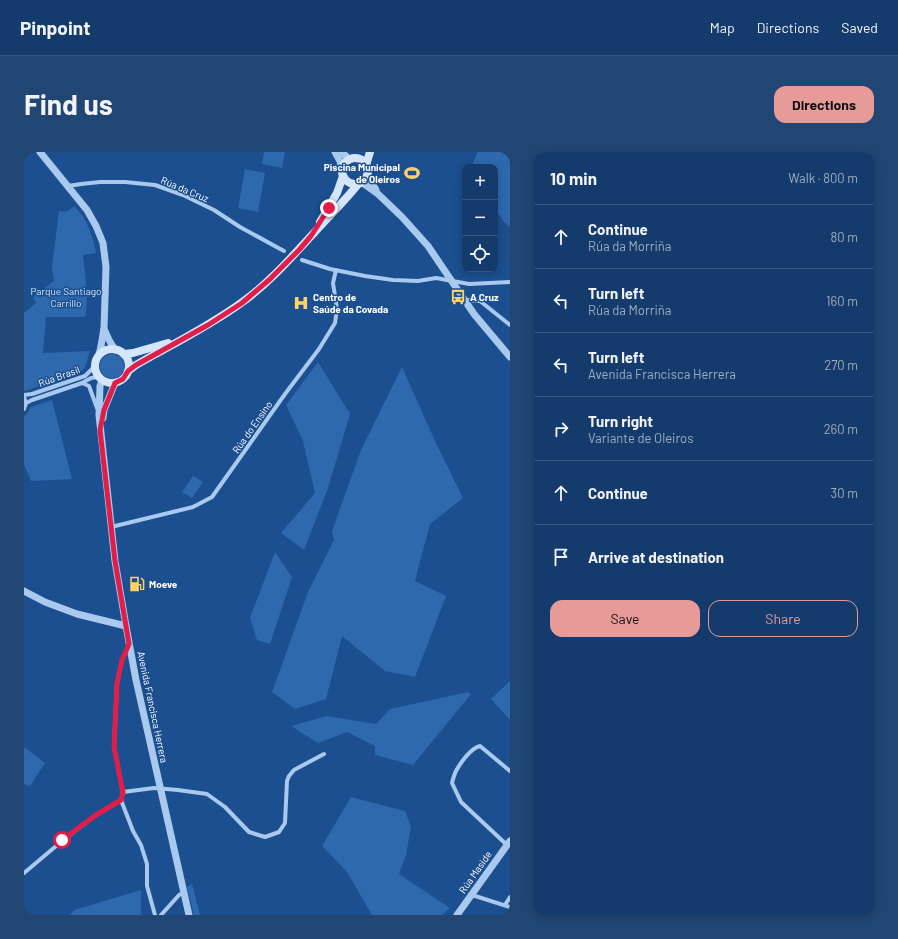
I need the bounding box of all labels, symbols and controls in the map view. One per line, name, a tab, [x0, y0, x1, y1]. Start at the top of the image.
text: Pinpoint	[20, 16, 90, 39]
text: Map	[710, 19, 735, 36]
text: Directions	[757, 19, 819, 36]
text: Saved	[841, 19, 878, 36]
button: Directions	[774, 86, 874, 123]
text: Find us	[24, 87, 113, 121]
place label: Piscina Municipal de Oleiros	[324, 161, 400, 185]
sports icon: Piscina Municipal de Oleiros	[403, 164, 421, 182]
map controls	[462, 164, 498, 272]
button: +	[462, 164, 498, 200]
text: 10 min	[550, 168, 597, 188]
text: Walk · 800 m	[788, 170, 858, 186]
street label: Rúa da Cruz	[159, 174, 211, 205]
route end	[320, 199, 338, 217]
button: −	[462, 200, 498, 236]
text: Continue	[588, 220, 648, 238]
icon: ahead	[550, 226, 572, 248]
text: 80 m	[831, 229, 858, 245]
button: locate	[462, 236, 498, 272]
text: Rúa da Morriña	[588, 238, 671, 254]
text: Turn left	[588, 284, 644, 302]
park label: Parque Santiago Carrillo	[30, 285, 102, 309]
bus stop icon: A Cruz	[449, 288, 467, 306]
icon: left	[550, 290, 572, 312]
place label: Centro de Saúde da Covada	[313, 291, 388, 315]
place label: A Cruz	[470, 291, 499, 303]
text: 160 m	[826, 293, 858, 309]
hospital icon: Centro de Saúde da Covada	[292, 294, 310, 312]
text: Rúa da Morriña	[588, 302, 671, 318]
text: Turn left	[588, 348, 644, 366]
icon: left	[550, 354, 572, 376]
text: 270 m	[824, 357, 858, 373]
street label: Rúa Brasil	[37, 363, 81, 389]
text: Avenida Francisca Herrera	[588, 366, 736, 382]
street label: Rúa do Ensino	[230, 399, 274, 455]
text: Turn right	[588, 412, 653, 430]
icon: right	[550, 418, 572, 440]
text: 260 m	[824, 421, 858, 437]
text: Variante de Oleiros	[588, 430, 693, 446]
icon: ahead	[550, 482, 572, 504]
text: Continue	[588, 484, 648, 502]
text: 30 m	[831, 485, 858, 501]
icon: arrive	[550, 546, 572, 568]
text: Arrive at destination	[588, 548, 724, 566]
fuel station icon: Moeve	[128, 575, 146, 593]
place label: Moeve	[149, 578, 178, 590]
button: Save	[550, 600, 700, 637]
button: Share	[708, 600, 858, 637]
street label: Avenida Francisca Herrera	[135, 650, 171, 764]
route start	[53, 831, 71, 849]
street label: Rúa Maside	[456, 848, 494, 896]

